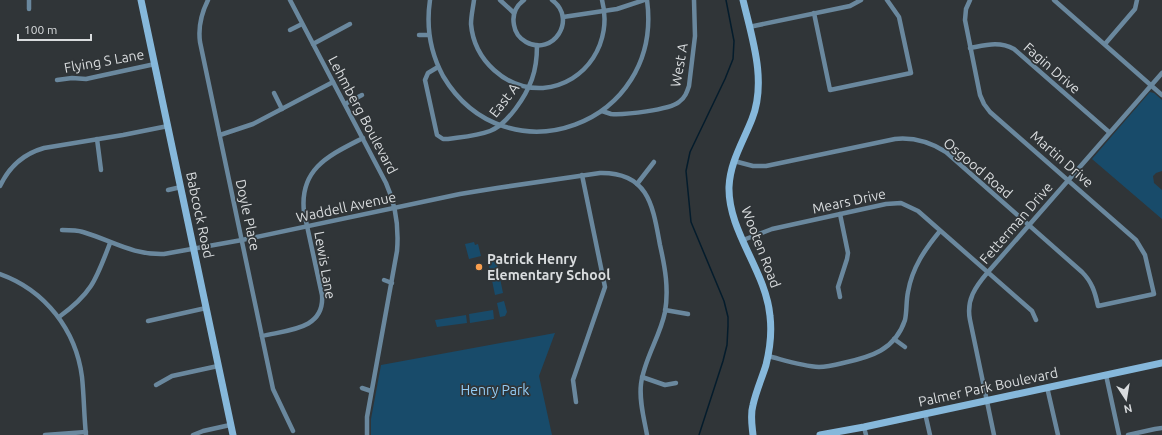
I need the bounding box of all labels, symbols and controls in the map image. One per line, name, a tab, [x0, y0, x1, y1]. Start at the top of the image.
scale bar	[18, 16, 91, 42]
text: 100 m	[24, 23, 57, 36]
street label: Fagin Drive	[1020, 39, 1084, 97]
street label: West A	[667, 42, 691, 88]
street label: Flying S Lane	[63, 46, 145, 76]
street label: Lehmberg Boulevard	[325, 53, 401, 177]
street label: East A	[486, 80, 522, 120]
street label: Martin Drive	[1027, 127, 1097, 191]
street label: Osgood Road	[940, 135, 1016, 201]
street label: Babcock Road	[183, 170, 217, 260]
street label: Doyle Place	[233, 178, 263, 252]
street label: Fetterman Drive	[976, 179, 1056, 267]
street label: Mears Drive	[811, 185, 887, 217]
street label: Waddell Avenue	[295, 189, 397, 225]
street label: Wooten Road	[738, 204, 784, 290]
street label: Lewis Lane	[311, 230, 339, 300]
place label: Patrick Henry Elementary School	[487, 251, 610, 283]
marker: Patrick Henry Elementary School	[474, 262, 484, 272]
street label: Palmer Park Boulevard	[917, 364, 1059, 410]
north arrow	[1106, 379, 1146, 419]
park label: Henry Park	[461, 382, 529, 398]
text: N	[1123, 402, 1133, 416]

